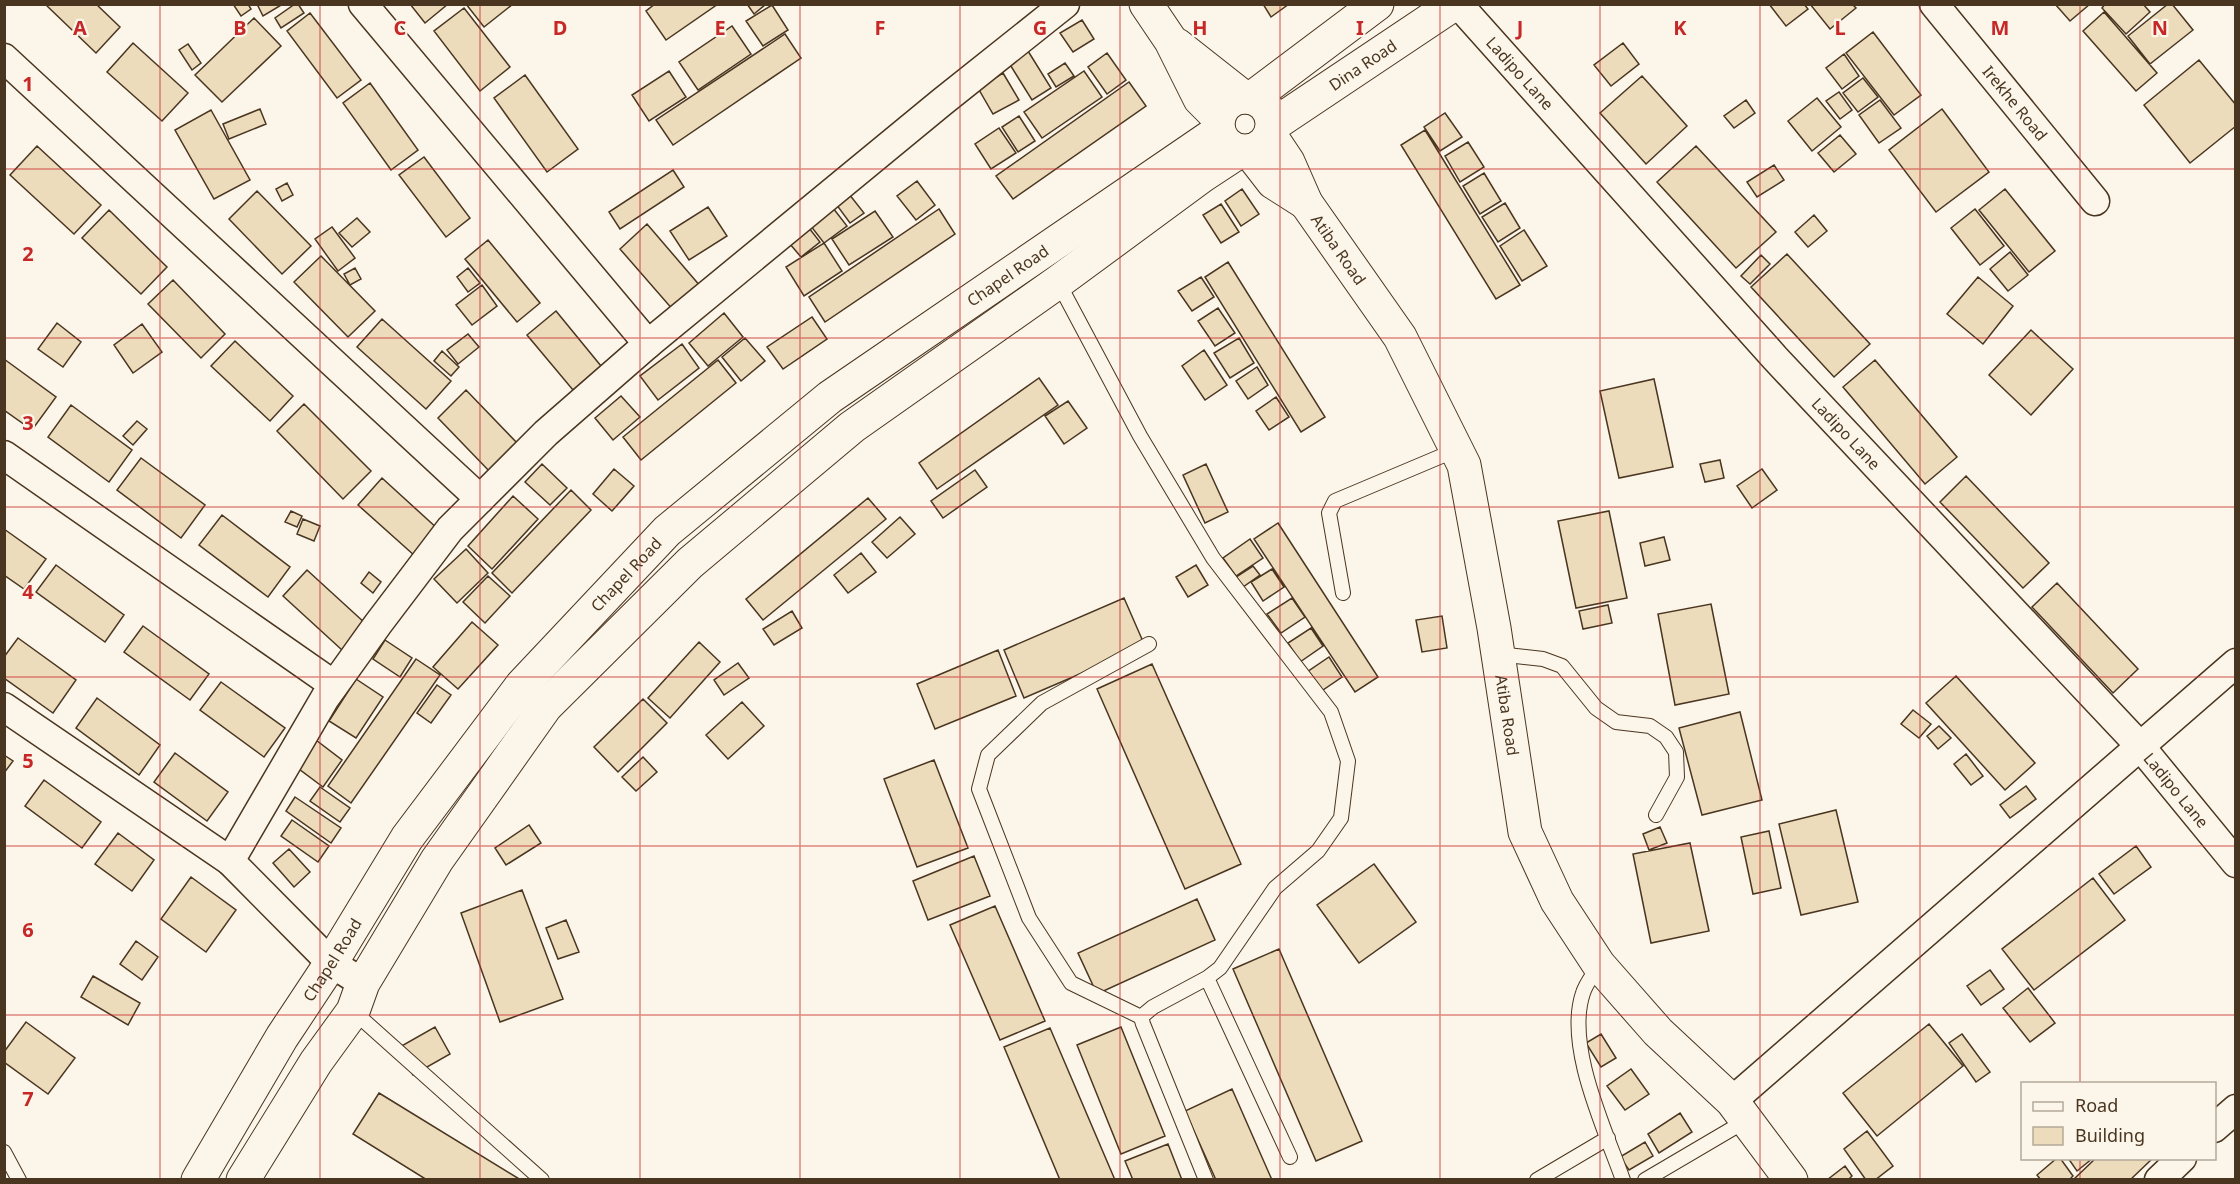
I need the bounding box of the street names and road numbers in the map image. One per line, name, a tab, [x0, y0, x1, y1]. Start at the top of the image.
street label: Ladipo Lane	[1481, 32, 1559, 115]
street label: Dina Road	[1325, 34, 1401, 96]
street label: Irekhe Road	[1978, 61, 2052, 145]
street label: Atiba Road	[1306, 210, 1371, 289]
street label: Chapel Road	[962, 240, 1053, 311]
street label: Ladipo Lane	[1807, 393, 1885, 474]
street label: Chapel Road	[586, 533, 666, 617]
street label: Atiba Road	[1490, 673, 1524, 757]
street label: Ladipo Lane	[2139, 748, 2214, 832]
street label: Chapel Road	[298, 914, 367, 1006]

